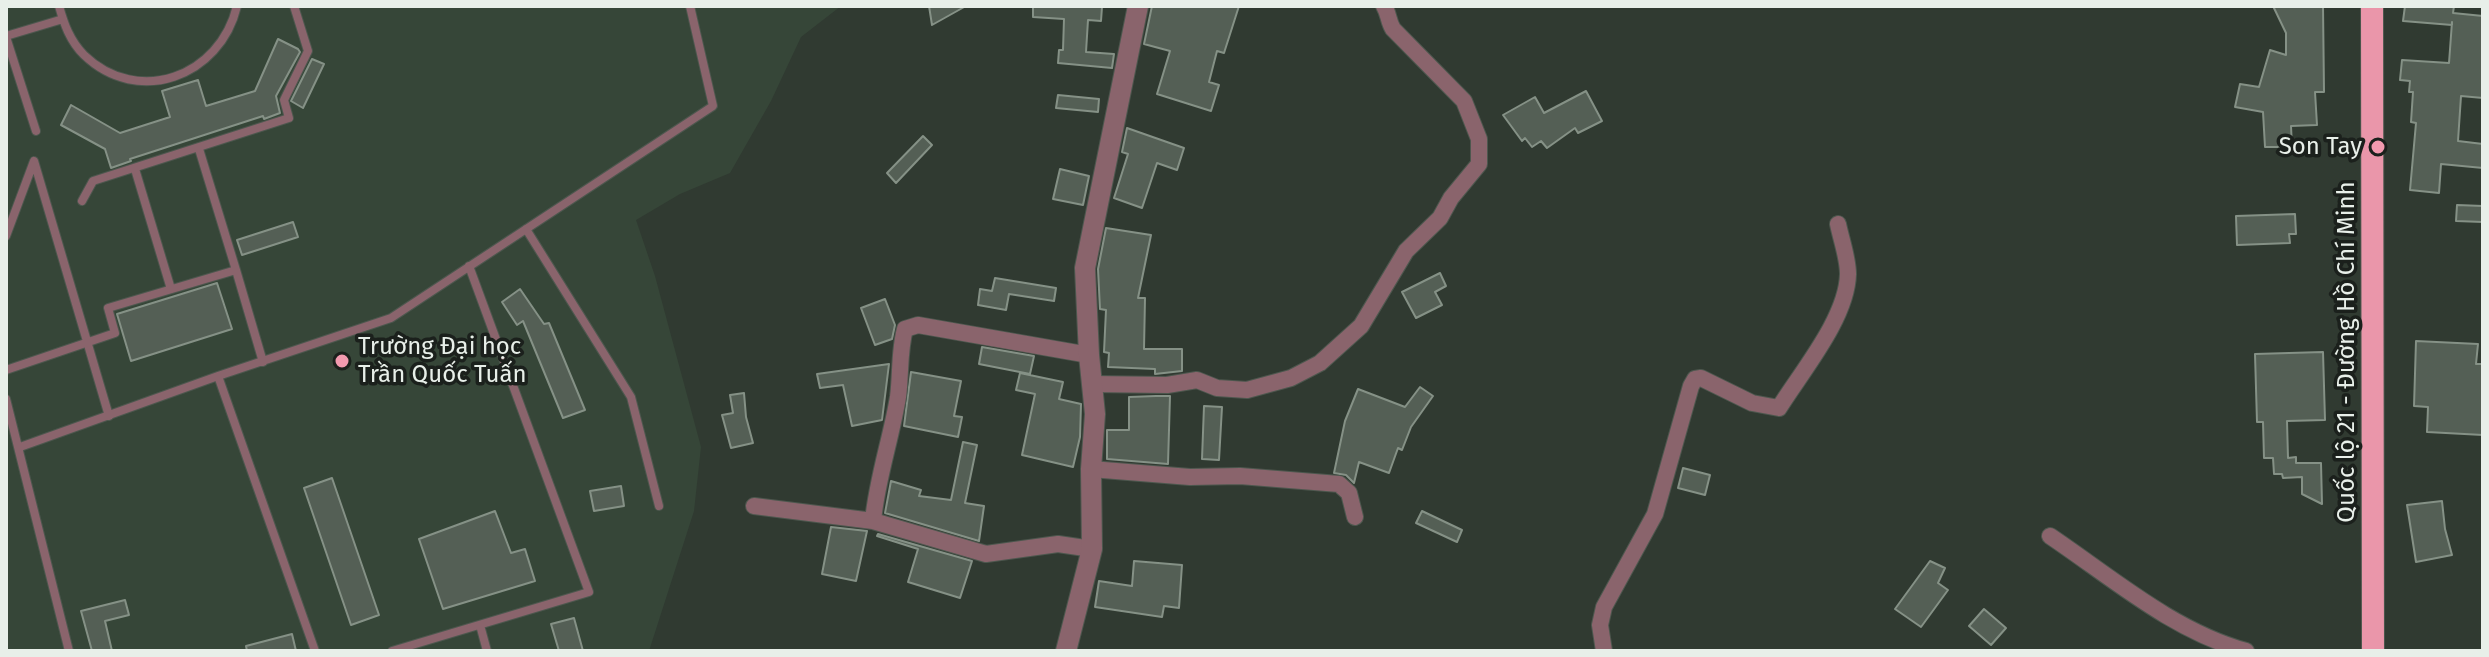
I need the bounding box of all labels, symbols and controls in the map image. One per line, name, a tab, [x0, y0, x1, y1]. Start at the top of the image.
place label: Son Tay	[2279, 133, 2362, 161]
marker: Son Tay	[2369, 138, 2387, 156]
street label: Quốc lộ 21 - Đường Hồ Chí Minh	[2333, 181, 2361, 523]
place label: Trường Đại học Trần Quốc Tuấn	[358, 333, 527, 389]
marker: Trường Đại học Trần Quốc Tuấn	[333, 352, 351, 370]

